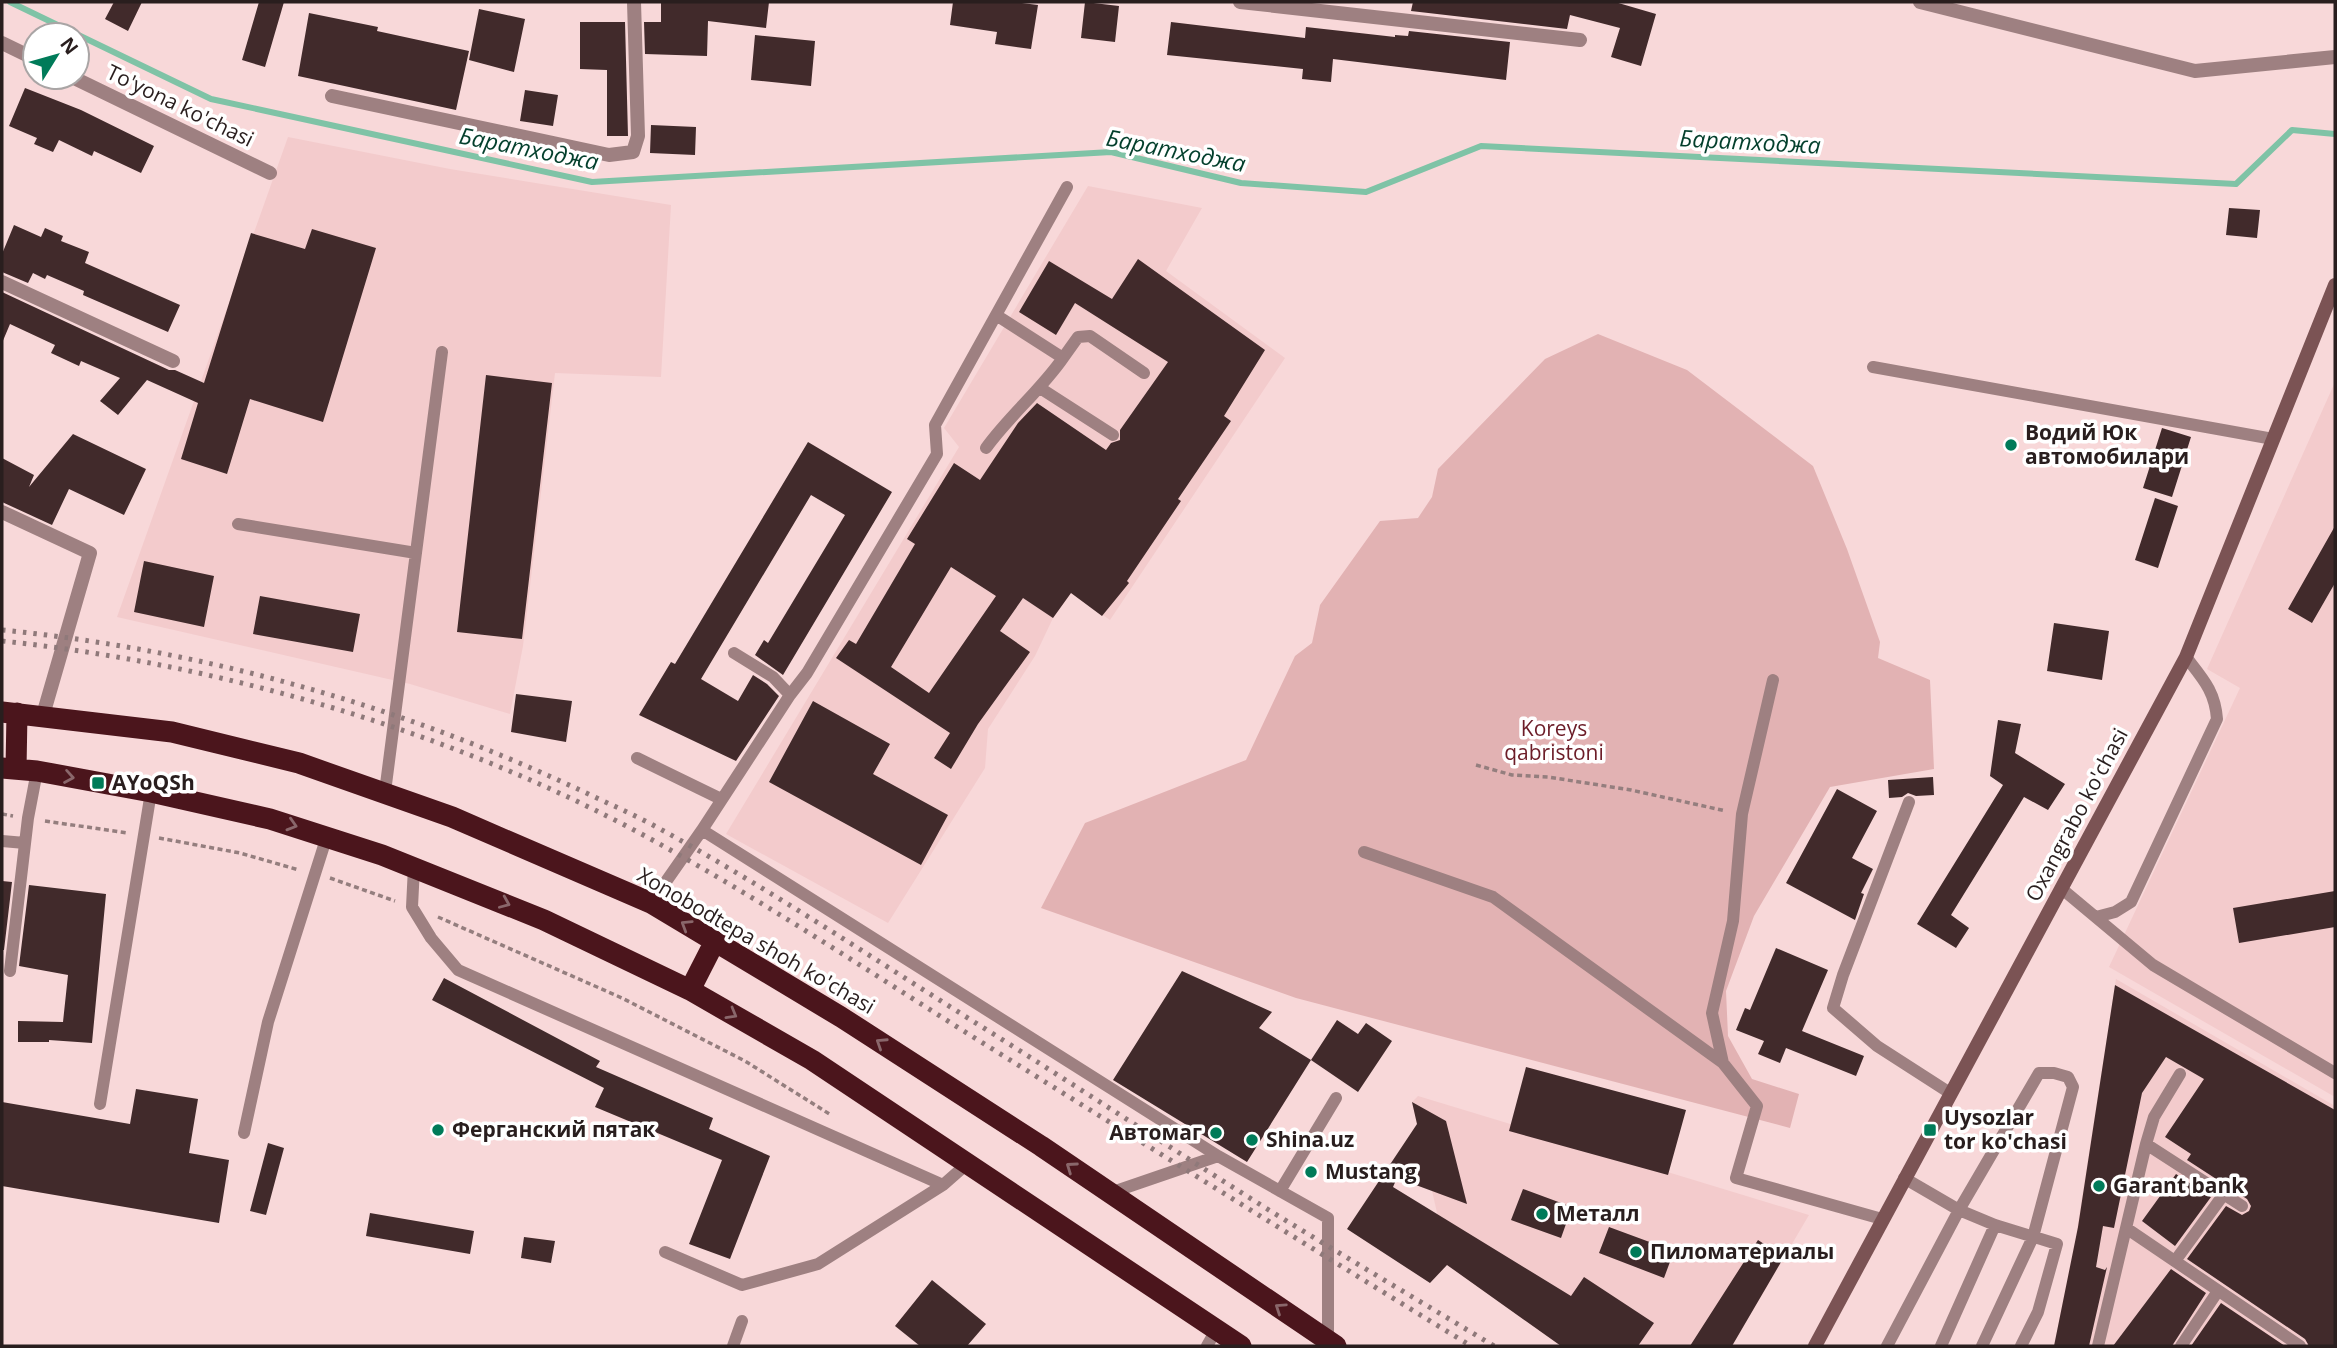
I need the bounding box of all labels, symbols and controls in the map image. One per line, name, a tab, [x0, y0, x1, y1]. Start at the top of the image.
north arrow	[21, 21, 91, 91]
text: N	[55, 32, 85, 60]
street label: To'yona ko'chasi	[102, 57, 259, 153]
water label: Баратходжа	[457, 119, 602, 177]
water label: Баратходжа	[1104, 121, 1249, 179]
water label: Баратходжа	[1679, 121, 1821, 161]
place label: Водий Юк автомобилари	[2025, 418, 2189, 470]
marker: Водий Юк автомобилари	[2003, 437, 2019, 453]
park label: Koreys qabristoni	[1504, 714, 1604, 766]
street label: Oxangrabo ko'chasi	[2019, 723, 2134, 906]
place label: AYoQSh	[112, 768, 195, 796]
one-way arrow	[63, 769, 75, 784]
marker: AYoQSh	[90, 775, 106, 791]
one-way arrow	[285, 817, 297, 831]
street label: Xonobodtepa shoh ko'chasi	[633, 861, 880, 1020]
one-way arrow	[498, 895, 510, 909]
one-way arrow	[681, 920, 694, 933]
one-way arrow	[724, 1005, 737, 1018]
one-way arrow	[875, 1038, 888, 1051]
place label: Uysozlar tor ko'chasi	[1944, 1103, 2067, 1155]
place label: Ферганский пятак	[452, 1115, 655, 1143]
place label: Автомаг	[1109, 1118, 1202, 1146]
marker: Ферганский пятак	[430, 1122, 446, 1138]
marker: Uysozlar tor ko'chasi	[1922, 1122, 1938, 1138]
marker: Автомаг	[1208, 1125, 1224, 1141]
place label: Shina.uz	[1266, 1125, 1354, 1153]
marker: Shina.uz	[1244, 1132, 1260, 1148]
place label: Mustang	[1325, 1157, 1417, 1185]
one-way arrow	[1066, 1163, 1079, 1175]
marker: Mustang	[1303, 1164, 1319, 1180]
place label: Garant bank	[2113, 1171, 2245, 1199]
marker: Garant bank	[2091, 1178, 2107, 1194]
place label: Металл	[1556, 1199, 1640, 1227]
marker: Металл	[1534, 1206, 1550, 1222]
place label: Пиломатериалы	[1650, 1237, 1834, 1265]
marker: Пиломатериалы	[1628, 1244, 1644, 1260]
one-way arrow	[1275, 1304, 1288, 1316]

